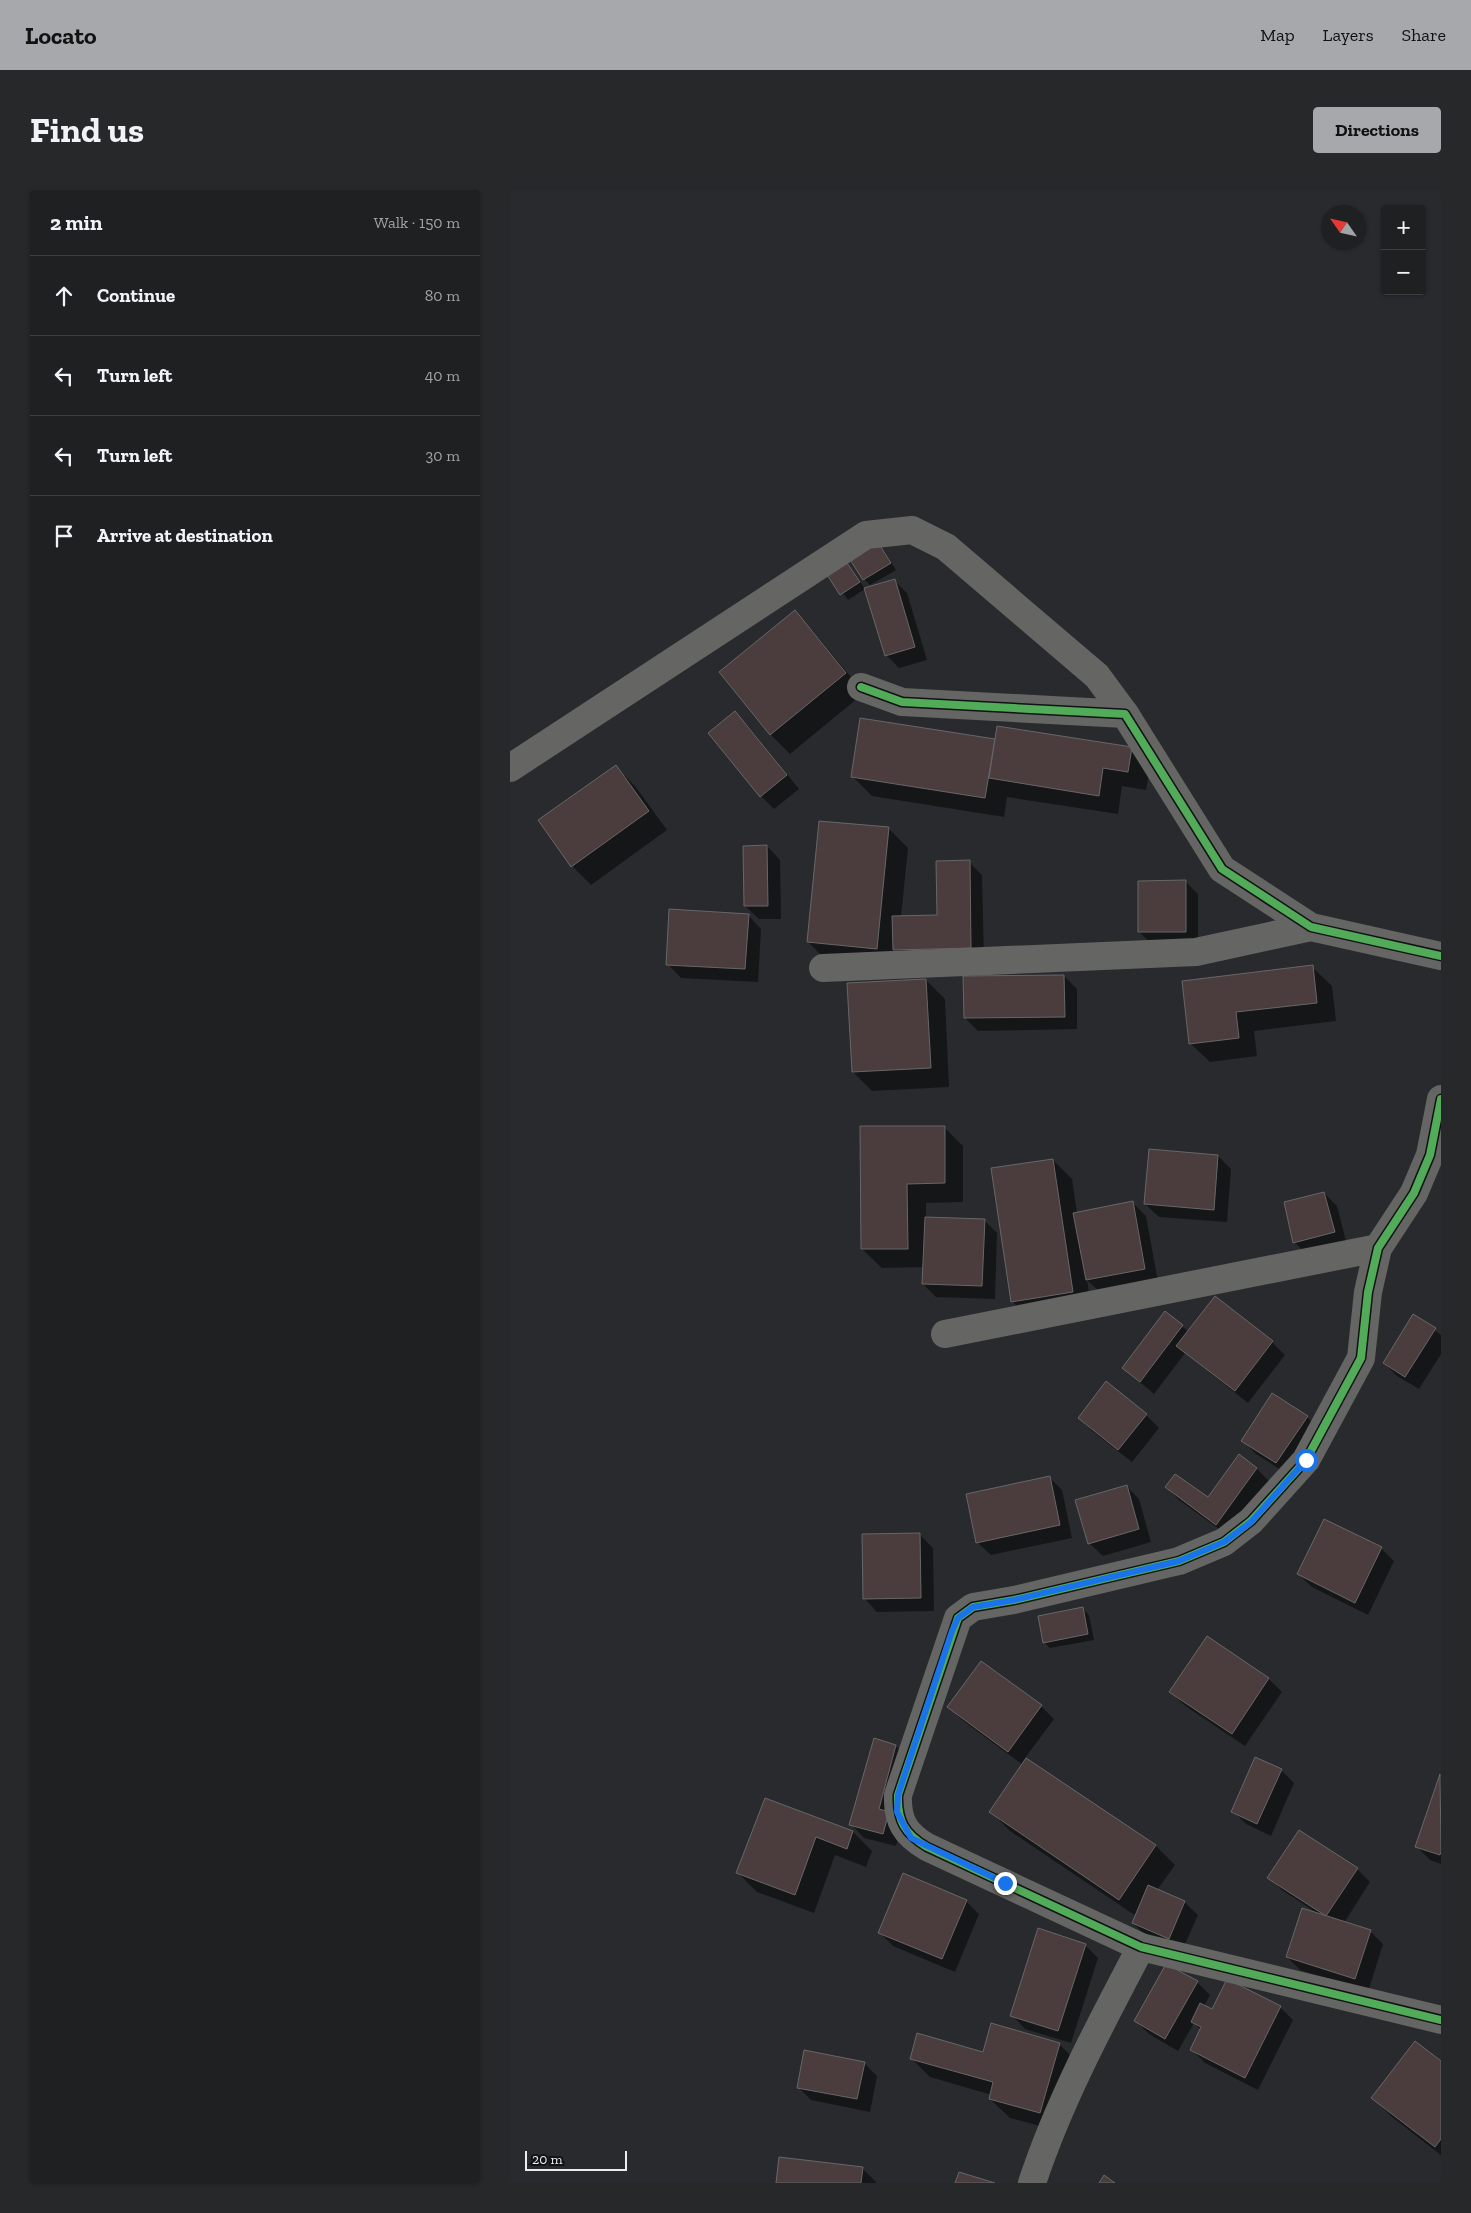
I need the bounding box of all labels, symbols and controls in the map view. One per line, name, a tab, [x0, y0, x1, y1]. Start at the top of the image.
text: Locato	[25, 21, 97, 50]
text: Map	[1260, 24, 1295, 46]
text: Layers	[1323, 24, 1374, 46]
text: Share	[1402, 24, 1446, 46]
button: Directions	[1313, 107, 1441, 153]
text: Find us	[30, 109, 144, 151]
north arrow	[1321, 205, 1366, 250]
map controls	[1381, 205, 1426, 295]
button: +	[1381, 205, 1426, 250]
text: 2 min	[50, 210, 102, 235]
text: Walk · 150 m	[374, 213, 460, 232]
button: −	[1381, 250, 1426, 295]
icon: ahead	[50, 282, 78, 310]
text: Continue	[97, 284, 175, 307]
text: 80 m	[425, 286, 460, 305]
icon: left	[50, 362, 78, 390]
text: Turn left	[97, 364, 172, 387]
text: 40 m	[425, 366, 460, 385]
icon: left	[50, 442, 78, 470]
text: Turn left	[97, 444, 172, 467]
text: 30 m	[426, 446, 460, 465]
icon: arrive	[50, 522, 78, 550]
text: Arrive at destination	[97, 524, 273, 547]
route start	[1295, 1449, 1318, 1472]
route end	[994, 1872, 1017, 1895]
scale bar	[525, 2148, 628, 2171]
text: 20 m	[532, 2151, 563, 2168]

